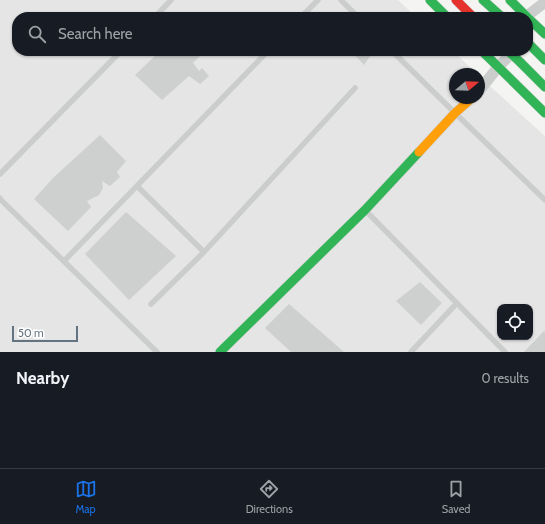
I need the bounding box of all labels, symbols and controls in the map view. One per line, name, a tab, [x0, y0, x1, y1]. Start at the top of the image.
search box	[12, 12, 533, 56]
icon: search	[26, 23, 48, 45]
text: Search here	[58, 25, 133, 43]
north arrow	[449, 68, 485, 104]
map controls	[497, 304, 533, 340]
button: locate	[497, 304, 533, 340]
scale bar	[12, 324, 78, 343]
text: 50 m	[18, 326, 44, 340]
text: Nearby	[16, 368, 69, 388]
text: 0 results	[481, 370, 529, 386]
tab: Map	[75, 478, 97, 516]
tab: Directions	[246, 478, 293, 516]
tab: Saved	[442, 478, 470, 516]

